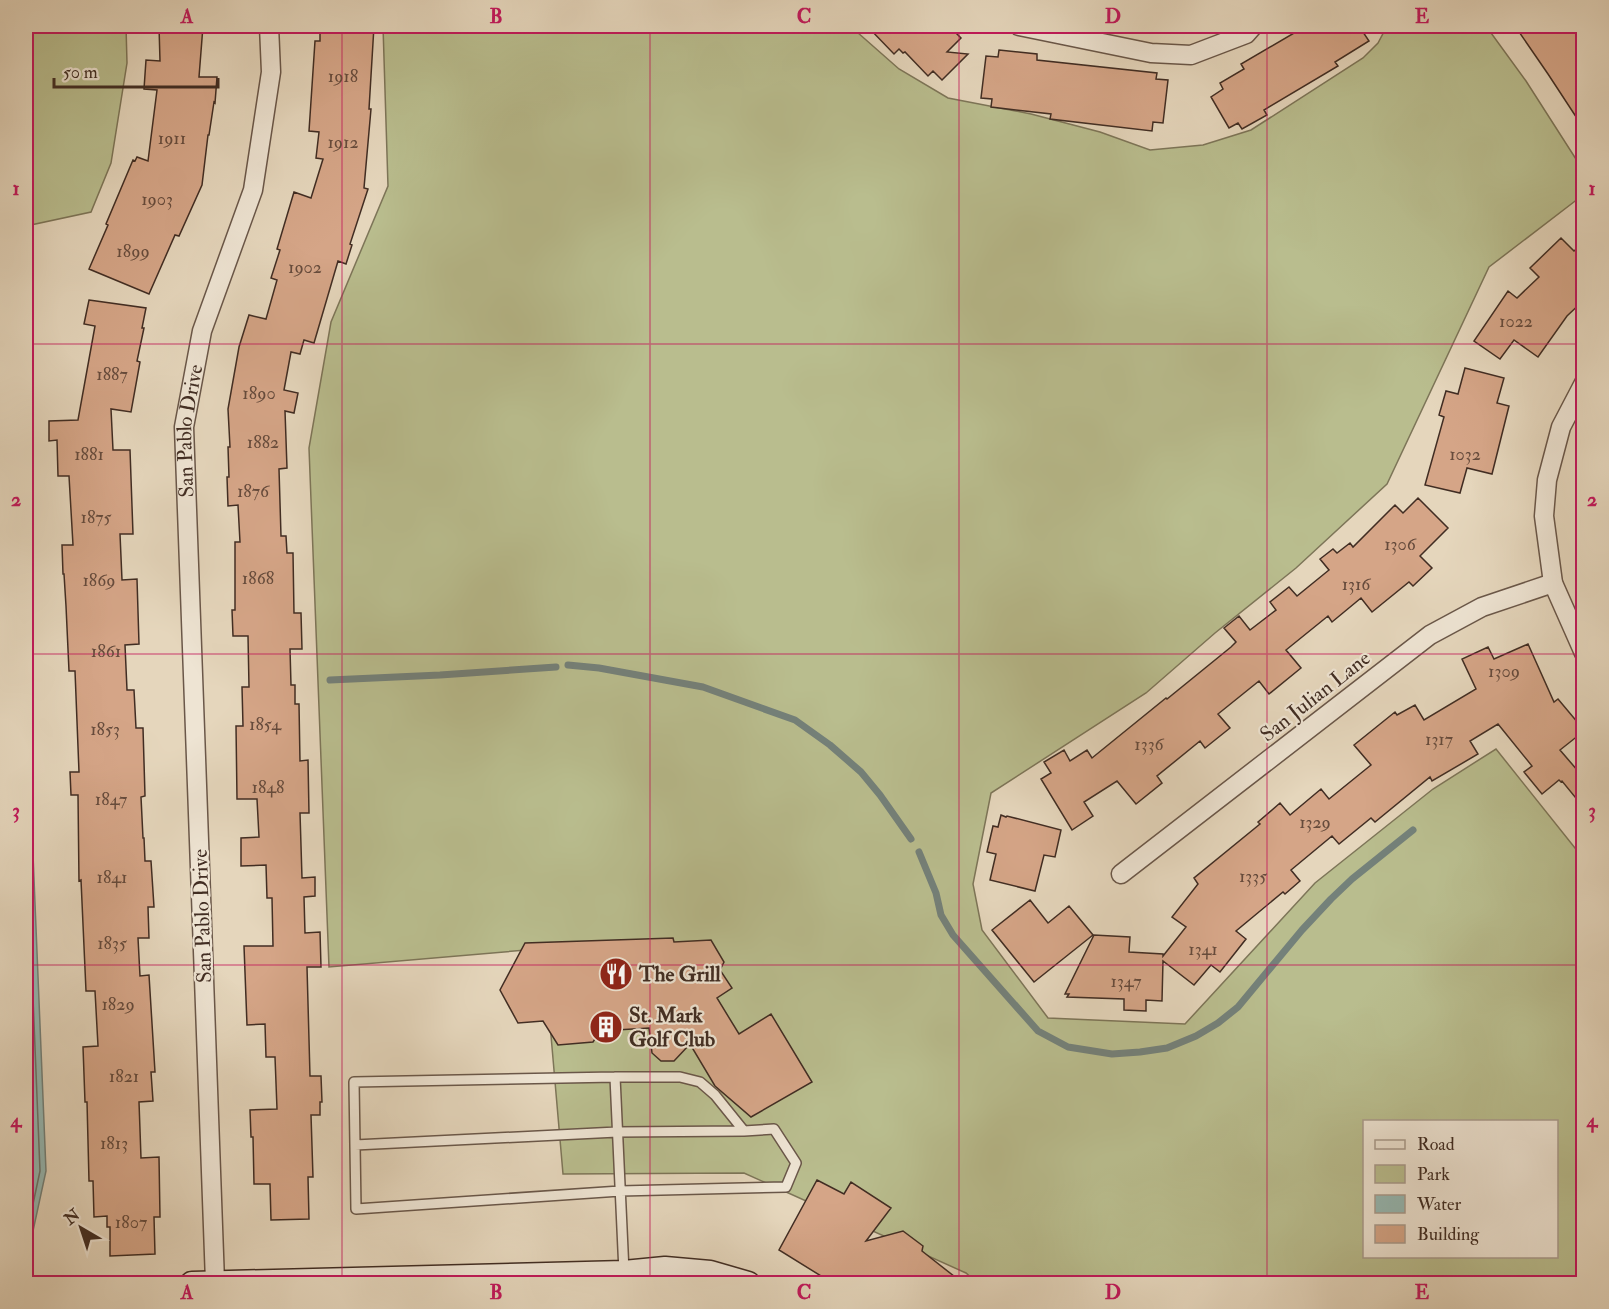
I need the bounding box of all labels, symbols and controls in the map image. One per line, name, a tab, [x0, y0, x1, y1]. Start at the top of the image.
text: A	[180, 4, 194, 29]
text: B	[489, 4, 503, 29]
text: C	[797, 4, 811, 29]
text: D	[1105, 4, 1121, 29]
text: E	[1415, 4, 1430, 29]
scale bar	[54, 51, 218, 89]
text: 50 m	[63, 61, 98, 84]
house number: 1918	[328, 65, 358, 88]
house number: 1911	[158, 127, 186, 150]
house number: 1912	[327, 131, 359, 154]
text: 1	[12, 176, 20, 201]
text: 1	[1588, 176, 1596, 201]
house number: 1903	[141, 188, 173, 211]
house number: 1899	[116, 240, 150, 263]
house number: 1902	[288, 256, 322, 279]
house number: 1022	[1499, 310, 1533, 333]
street label: San Pablo Drive	[171, 362, 210, 498]
house number: 1887	[96, 363, 128, 386]
house number: 1890	[242, 382, 276, 405]
house number: 1882	[247, 431, 279, 454]
house number: 1881	[74, 443, 104, 466]
house number: 1032	[1449, 443, 1481, 466]
house number: 1876	[237, 480, 270, 503]
text: 2	[11, 487, 21, 512]
text: 2	[1587, 487, 1597, 512]
house number: 1875	[80, 506, 112, 529]
house number: 1306	[1384, 533, 1417, 556]
house number: 1868	[242, 567, 274, 590]
house number: 1869	[82, 569, 116, 592]
house number: 1316	[1342, 573, 1371, 596]
house number: 1861	[91, 640, 121, 663]
street label: San Julian Lane	[1255, 645, 1376, 748]
house number: 1309	[1488, 660, 1520, 683]
house number: 1854	[249, 713, 282, 736]
house number: 1853	[90, 718, 120, 741]
house number: 1317	[1425, 728, 1453, 751]
house number: 1336	[1134, 733, 1165, 756]
house number: 1848	[251, 776, 285, 799]
house number: 1847	[95, 788, 127, 811]
text: 3	[12, 798, 20, 823]
text: 3	[1588, 798, 1596, 823]
house number: 1329	[1299, 811, 1331, 834]
street label: San Pablo Drive	[187, 848, 218, 983]
house number: 1335	[1239, 865, 1267, 888]
house number: 1841	[97, 866, 128, 889]
house number: 1835	[97, 932, 127, 955]
house number: 1341	[1188, 938, 1218, 961]
restaurant icon: The Grill	[598, 956, 634, 992]
place label: The Grill	[638, 961, 721, 988]
house number: 1347	[1111, 970, 1141, 993]
house number: 1829	[101, 993, 135, 1016]
place label: St. Mark Golf Club	[629, 1002, 716, 1053]
building icon: St. Mark Golf Club	[588, 1009, 624, 1045]
house number: 1821	[109, 1065, 139, 1088]
text: 4	[10, 1108, 23, 1133]
text: 4	[1586, 1108, 1599, 1133]
legend	[1363, 1120, 1558, 1258]
house number: 1813	[100, 1132, 128, 1155]
text: Road	[1417, 1133, 1455, 1156]
text: Park	[1417, 1163, 1450, 1186]
text: Water	[1416, 1193, 1461, 1216]
north arrow	[51, 1198, 111, 1258]
text: N	[60, 1204, 85, 1230]
house number: 1807	[115, 1211, 147, 1234]
text: Building	[1417, 1223, 1480, 1246]
text: A	[180, 1280, 194, 1305]
text: B	[489, 1280, 503, 1305]
text: C	[797, 1280, 811, 1305]
text: D	[1105, 1280, 1121, 1305]
text: E	[1415, 1280, 1430, 1305]

